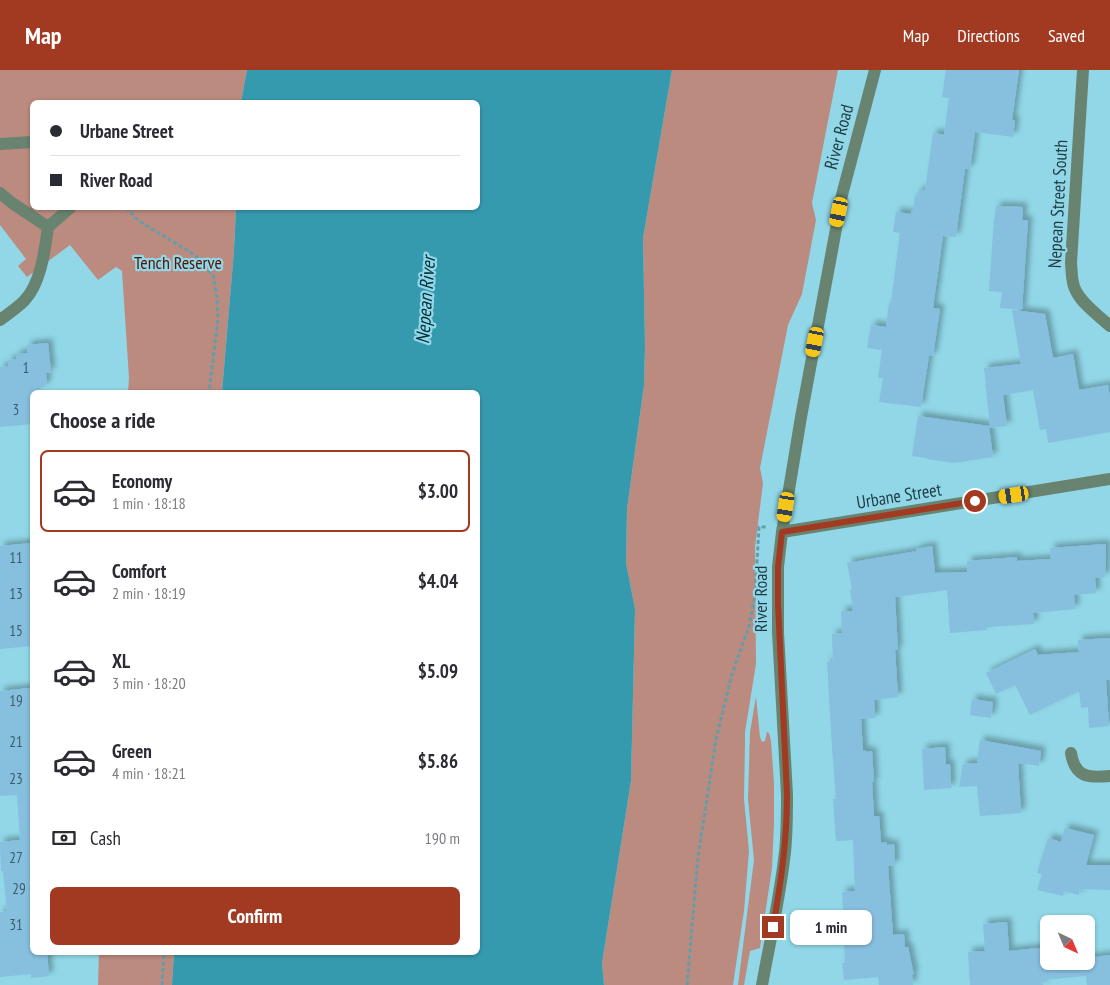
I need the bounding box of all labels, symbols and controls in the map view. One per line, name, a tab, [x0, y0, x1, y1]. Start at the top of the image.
text: Map	[25, 20, 62, 51]
text: Map	[903, 24, 929, 47]
text: Directions	[957, 24, 1020, 47]
text: Saved	[1048, 24, 1085, 47]
street label: River Road	[819, 102, 858, 172]
text: Urbane Street	[80, 119, 173, 143]
street label: Nepean Street South	[1043, 139, 1072, 269]
text: River Road	[80, 168, 152, 192]
car	[828, 196, 849, 228]
park label: Tench Reserve	[134, 251, 222, 274]
water label: Nepean River	[410, 253, 440, 345]
car	[804, 326, 825, 358]
house number: 1	[23, 358, 29, 377]
house number: 3	[13, 400, 19, 419]
text: Choose a ride	[50, 406, 155, 434]
icon: car	[52, 469, 97, 514]
text: Economy	[112, 469, 172, 493]
street label: Urbane Street	[855, 477, 943, 514]
text: $3.00	[418, 479, 458, 503]
car	[998, 485, 1029, 505]
route start	[964, 490, 986, 512]
car	[776, 491, 795, 523]
text: 1 min · 18:18	[112, 493, 186, 513]
house number: 11	[9, 548, 23, 567]
icon: car	[52, 559, 97, 604]
text: Comfort	[112, 559, 166, 583]
street label: River Road	[749, 566, 772, 632]
text: $4.04	[418, 569, 458, 593]
text: 2 min · 18:19	[112, 583, 186, 603]
house number: 13	[9, 584, 23, 603]
house number: 15	[9, 621, 23, 640]
icon: car	[52, 649, 97, 694]
text: XL	[112, 649, 130, 673]
text: $5.09	[418, 659, 458, 683]
text: 3 min · 18:20	[112, 673, 186, 693]
house number: 19	[9, 691, 23, 710]
house number: 21	[9, 732, 23, 751]
icon: car	[52, 739, 97, 784]
text: Green	[112, 739, 152, 763]
text: $5.86	[418, 749, 458, 773]
text: 4 min · 18:21	[112, 763, 186, 783]
house number: 23	[9, 769, 23, 788]
icon: cash	[50, 824, 78, 852]
text: Cash	[90, 826, 121, 850]
text: 190 m	[425, 828, 460, 848]
house number: 27	[9, 848, 23, 867]
house number: 29	[12, 879, 26, 898]
button: Confirm	[50, 887, 460, 945]
callout: 1 min	[790, 910, 873, 944]
house number: 31	[9, 915, 23, 934]
north arrow	[1040, 915, 1095, 970]
map controls	[1040, 915, 1095, 970]
route end	[762, 916, 784, 938]
text: 1 min	[815, 917, 847, 937]

